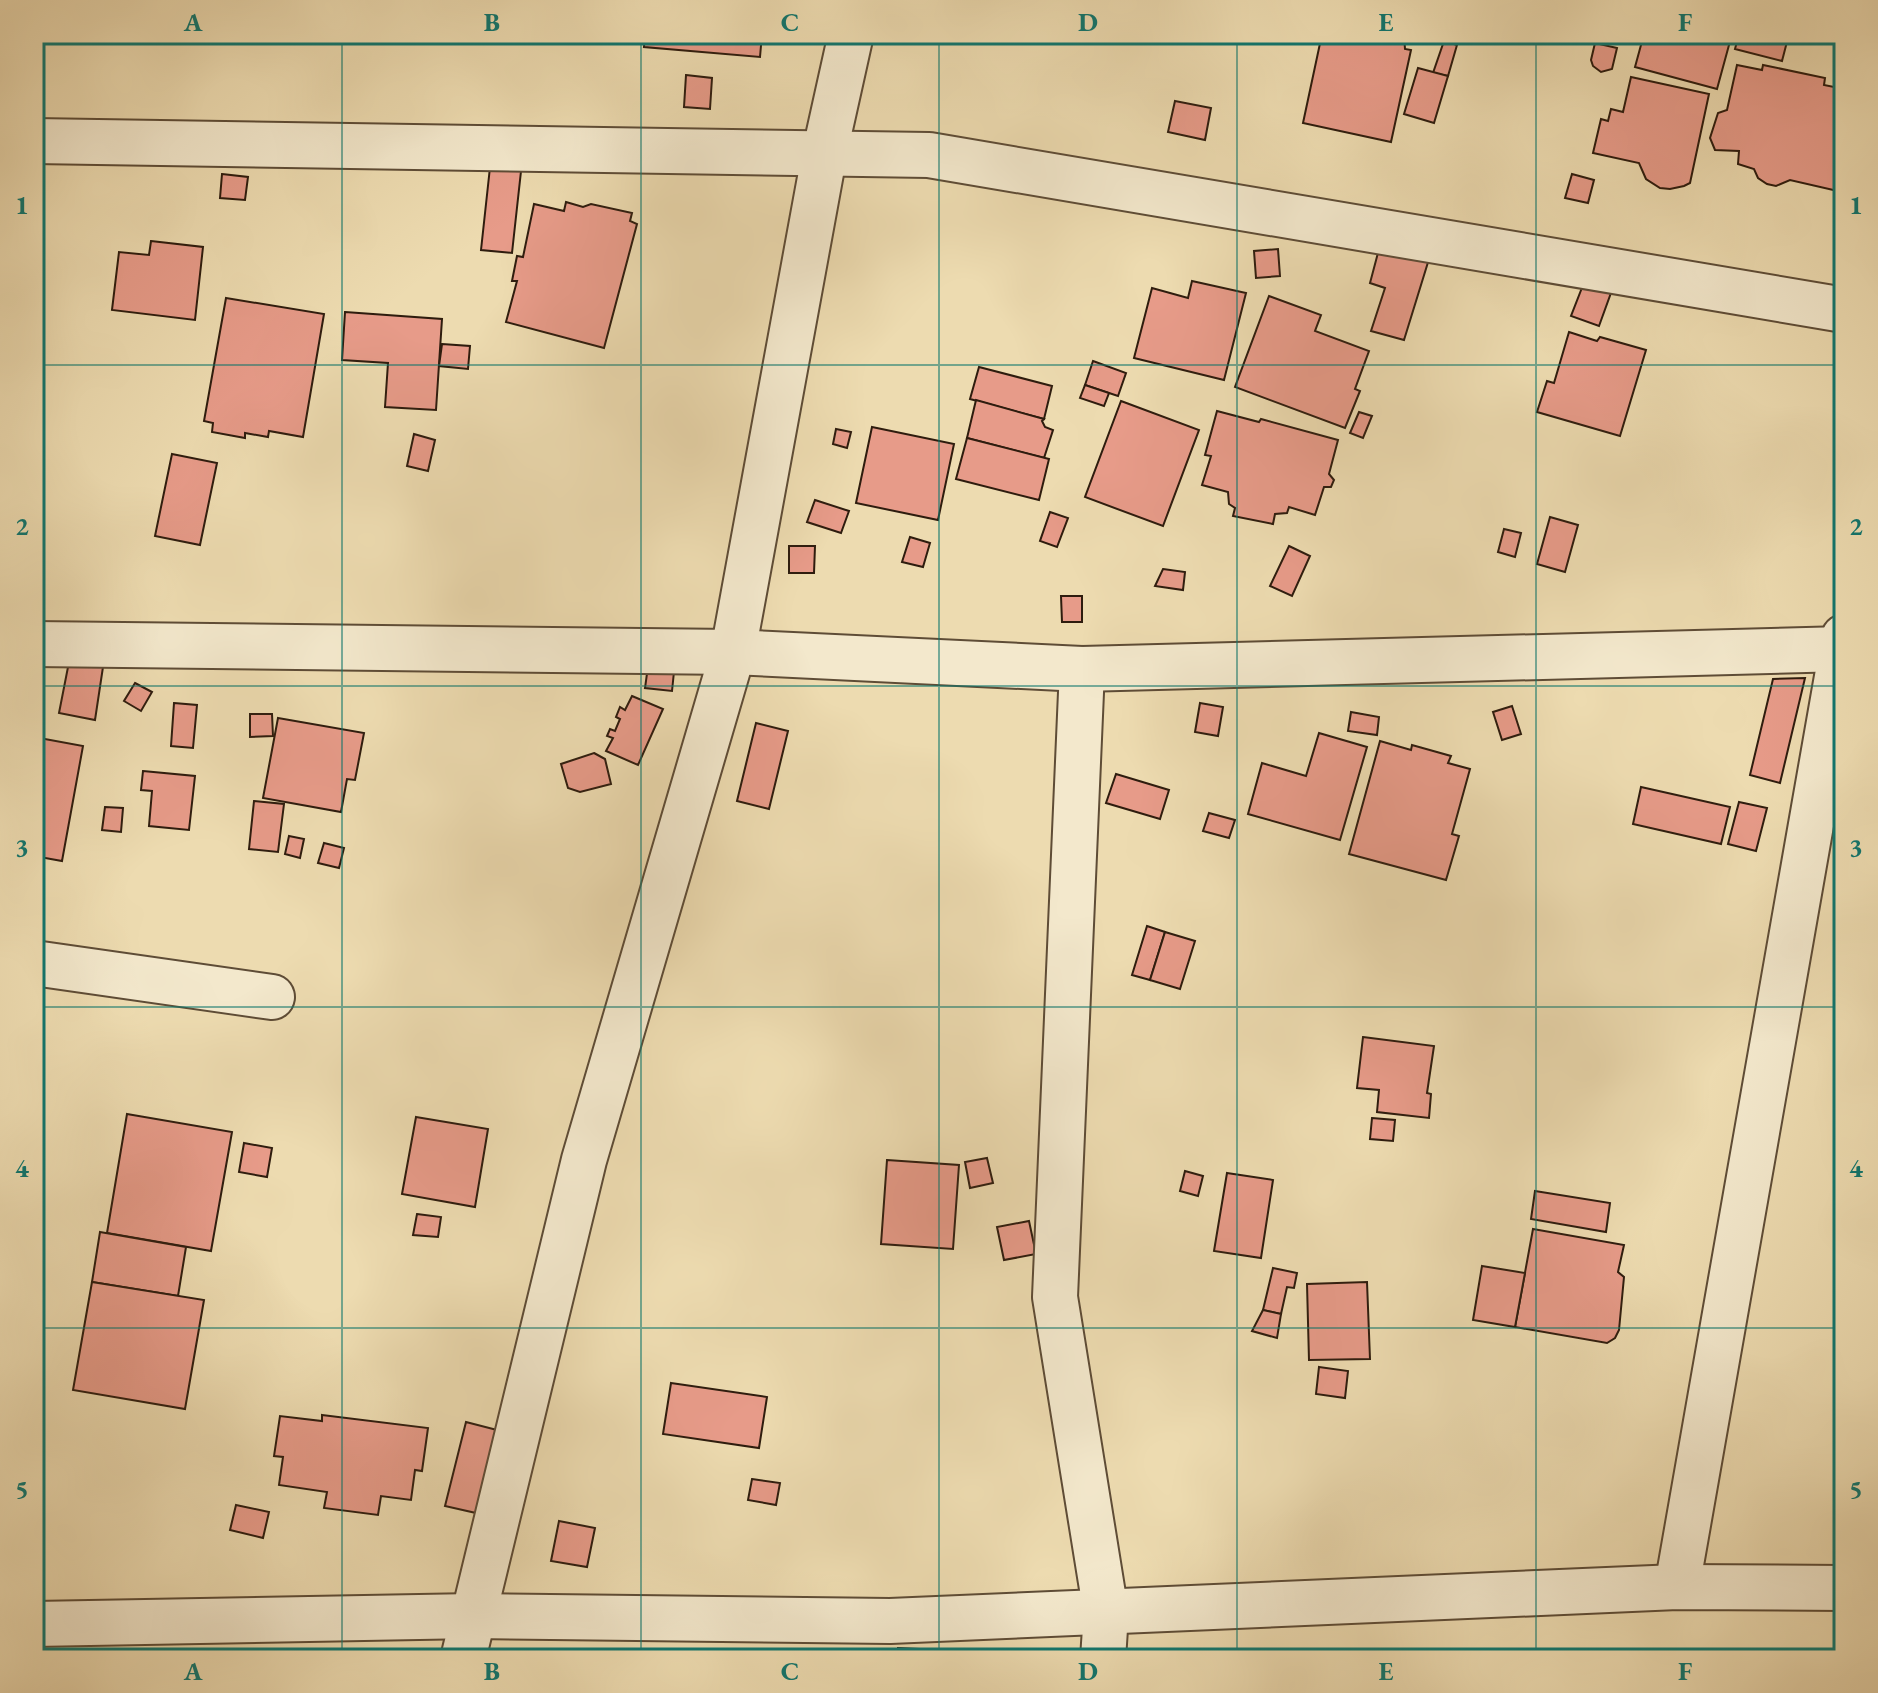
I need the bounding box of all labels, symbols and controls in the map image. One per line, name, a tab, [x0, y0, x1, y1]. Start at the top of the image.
text: A	[183, 5, 203, 39]
text: B	[484, 5, 500, 39]
text: C	[781, 5, 799, 39]
text: D	[1078, 5, 1098, 39]
text: E	[1379, 5, 1394, 39]
text: F	[1678, 5, 1692, 39]
text: 1	[15, 188, 29, 222]
text: 1	[1849, 188, 1863, 222]
text: 2	[15, 509, 29, 543]
text: 2	[1849, 509, 1863, 543]
text: 3	[15, 830, 29, 864]
text: 3	[1849, 830, 1863, 864]
text: 4	[15, 1151, 29, 1185]
text: 4	[1849, 1151, 1863, 1185]
text: 5	[15, 1472, 29, 1506]
text: 5	[1849, 1472, 1863, 1506]
text: A	[183, 1654, 203, 1688]
text: B	[484, 1654, 500, 1688]
text: C	[781, 1654, 799, 1688]
text: D	[1078, 1654, 1098, 1688]
text: E	[1379, 1654, 1394, 1688]
text: F	[1678, 1654, 1692, 1688]

